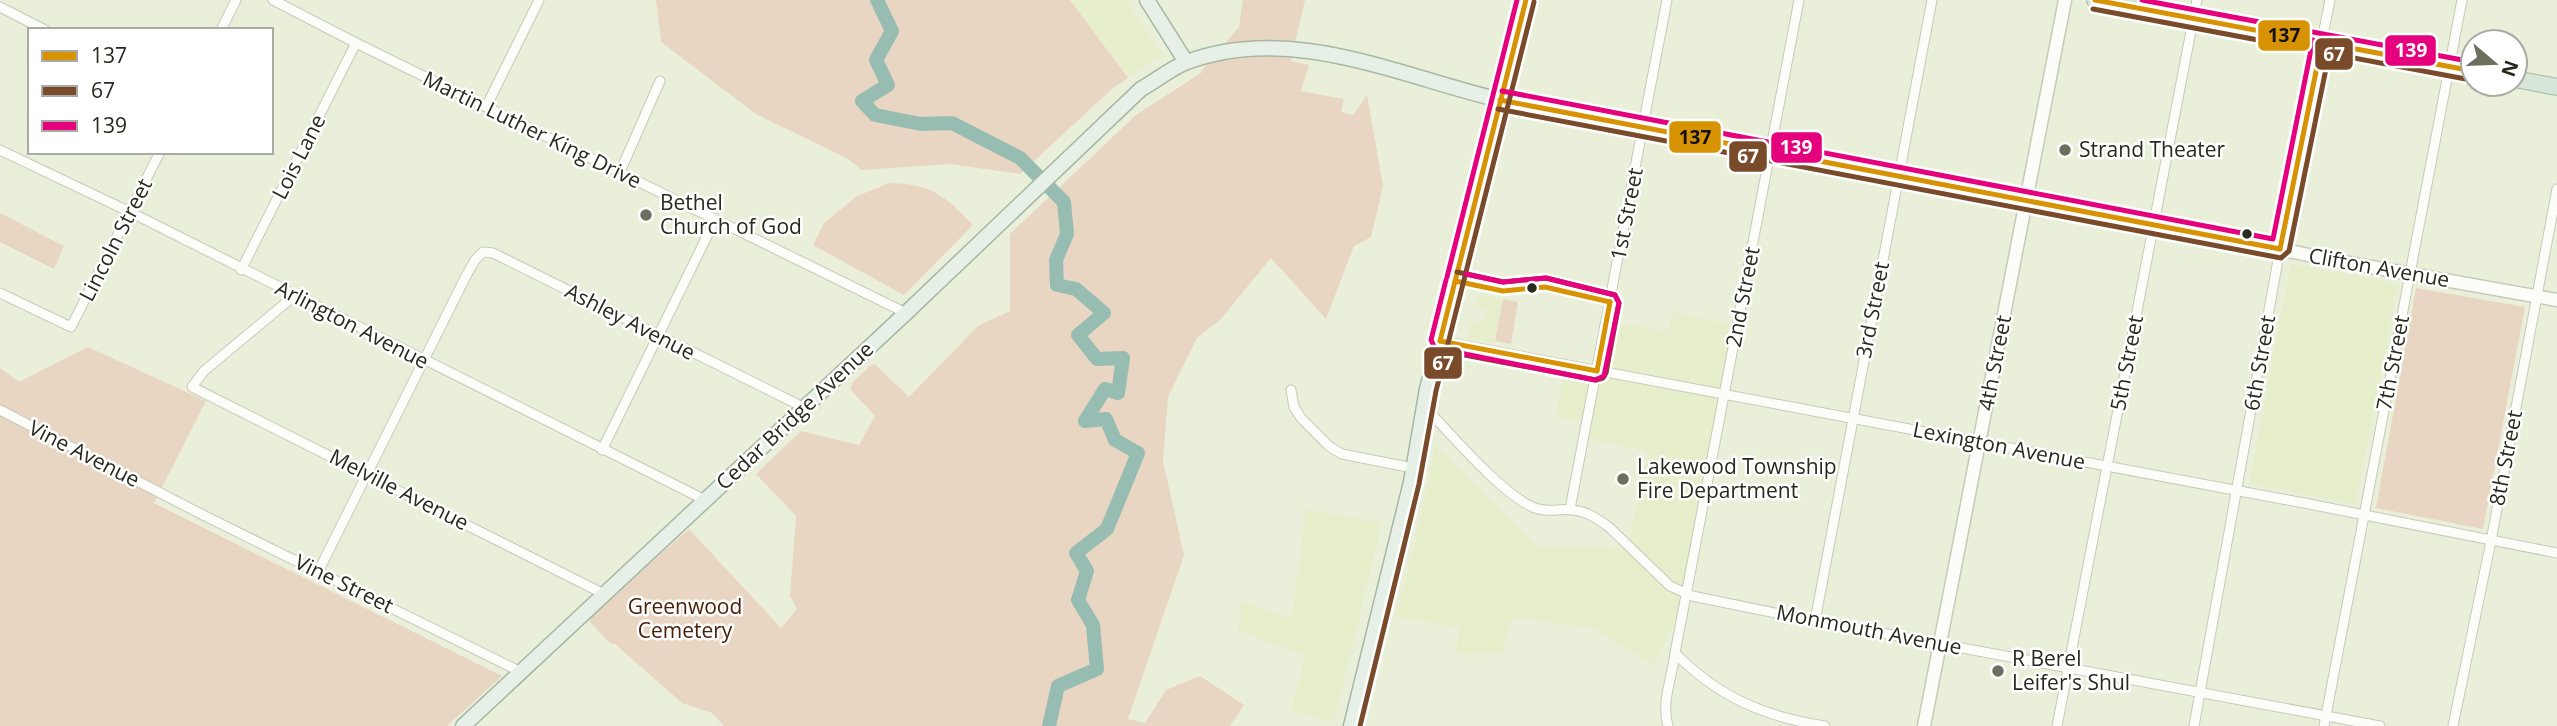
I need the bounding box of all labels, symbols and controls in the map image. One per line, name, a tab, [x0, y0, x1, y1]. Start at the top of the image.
line badge: 137	[2257, 19, 2311, 52]
text: 137	[2268, 22, 2300, 48]
legend	[28, 28, 273, 154]
north arrow	[2459, 28, 2529, 98]
line badge: 139	[2384, 34, 2437, 67]
line badge: 67	[2314, 37, 2354, 71]
text: 139	[2395, 37, 2427, 63]
text: 137	[91, 41, 127, 69]
text: 67	[2323, 41, 2345, 67]
text: N	[2495, 57, 2525, 80]
street label: Martin Luther King Drive	[419, 64, 646, 194]
text: 67	[91, 76, 115, 104]
street label: Lois Lane	[265, 109, 331, 204]
text: 139	[91, 111, 127, 139]
line badge: 137	[1668, 120, 1722, 154]
text: 137	[1679, 124, 1711, 150]
line badge: 139	[1770, 131, 1823, 164]
text: 139	[1780, 134, 1812, 160]
place label: Strand Theater	[2079, 135, 2226, 163]
line badge: 67	[1728, 140, 1768, 173]
marker: Strand Theater	[2057, 142, 2073, 158]
text: 67	[1737, 143, 1759, 169]
street label: 1st Street	[1603, 165, 1649, 262]
street label: Lincoln Street	[72, 173, 158, 306]
place label: Bethel Church of God	[660, 188, 802, 240]
marker: Bethel Church of God	[638, 207, 654, 223]
unlabelled marker	[2240, 227, 2254, 241]
street label: Clifton Avenue	[2307, 241, 2452, 293]
street label: 2nd Street	[1719, 244, 1765, 349]
street label: 3rd Street	[1849, 259, 1895, 360]
street label: Arlington Avenue	[271, 273, 434, 375]
street label: Ashley Avenue	[561, 276, 700, 366]
unlabelled marker	[1525, 281, 1539, 295]
street label: 4th Street	[1971, 313, 2017, 413]
street label: 5th Street	[2103, 313, 2149, 413]
street label: 6th Street	[2237, 313, 2281, 413]
street label: 7th Street	[2369, 313, 2415, 413]
street label: Cedar Bridge Avenue	[710, 335, 879, 496]
line badge: 67	[1423, 346, 1463, 380]
text: 67	[1432, 350, 1454, 376]
street label: 8th Street	[2482, 408, 2528, 508]
street label: Vine Avenue	[24, 413, 145, 493]
street label: Lexington Avenue	[1911, 415, 2088, 475]
street label: Melville Avenue	[325, 442, 474, 536]
place label: Lakewood Township Fire Department	[1637, 452, 1837, 504]
marker: Lakewood Township Fire Department	[1615, 471, 1631, 487]
street label: Vine Street	[290, 547, 398, 619]
park label: Greenwood Cemetery	[628, 592, 742, 644]
street label: Monmouth Avenue	[1774, 597, 1964, 661]
place label: R Berel Leifer's Shul	[2012, 644, 2130, 696]
marker: R Berel Leifer's Shul	[1990, 663, 2006, 679]

